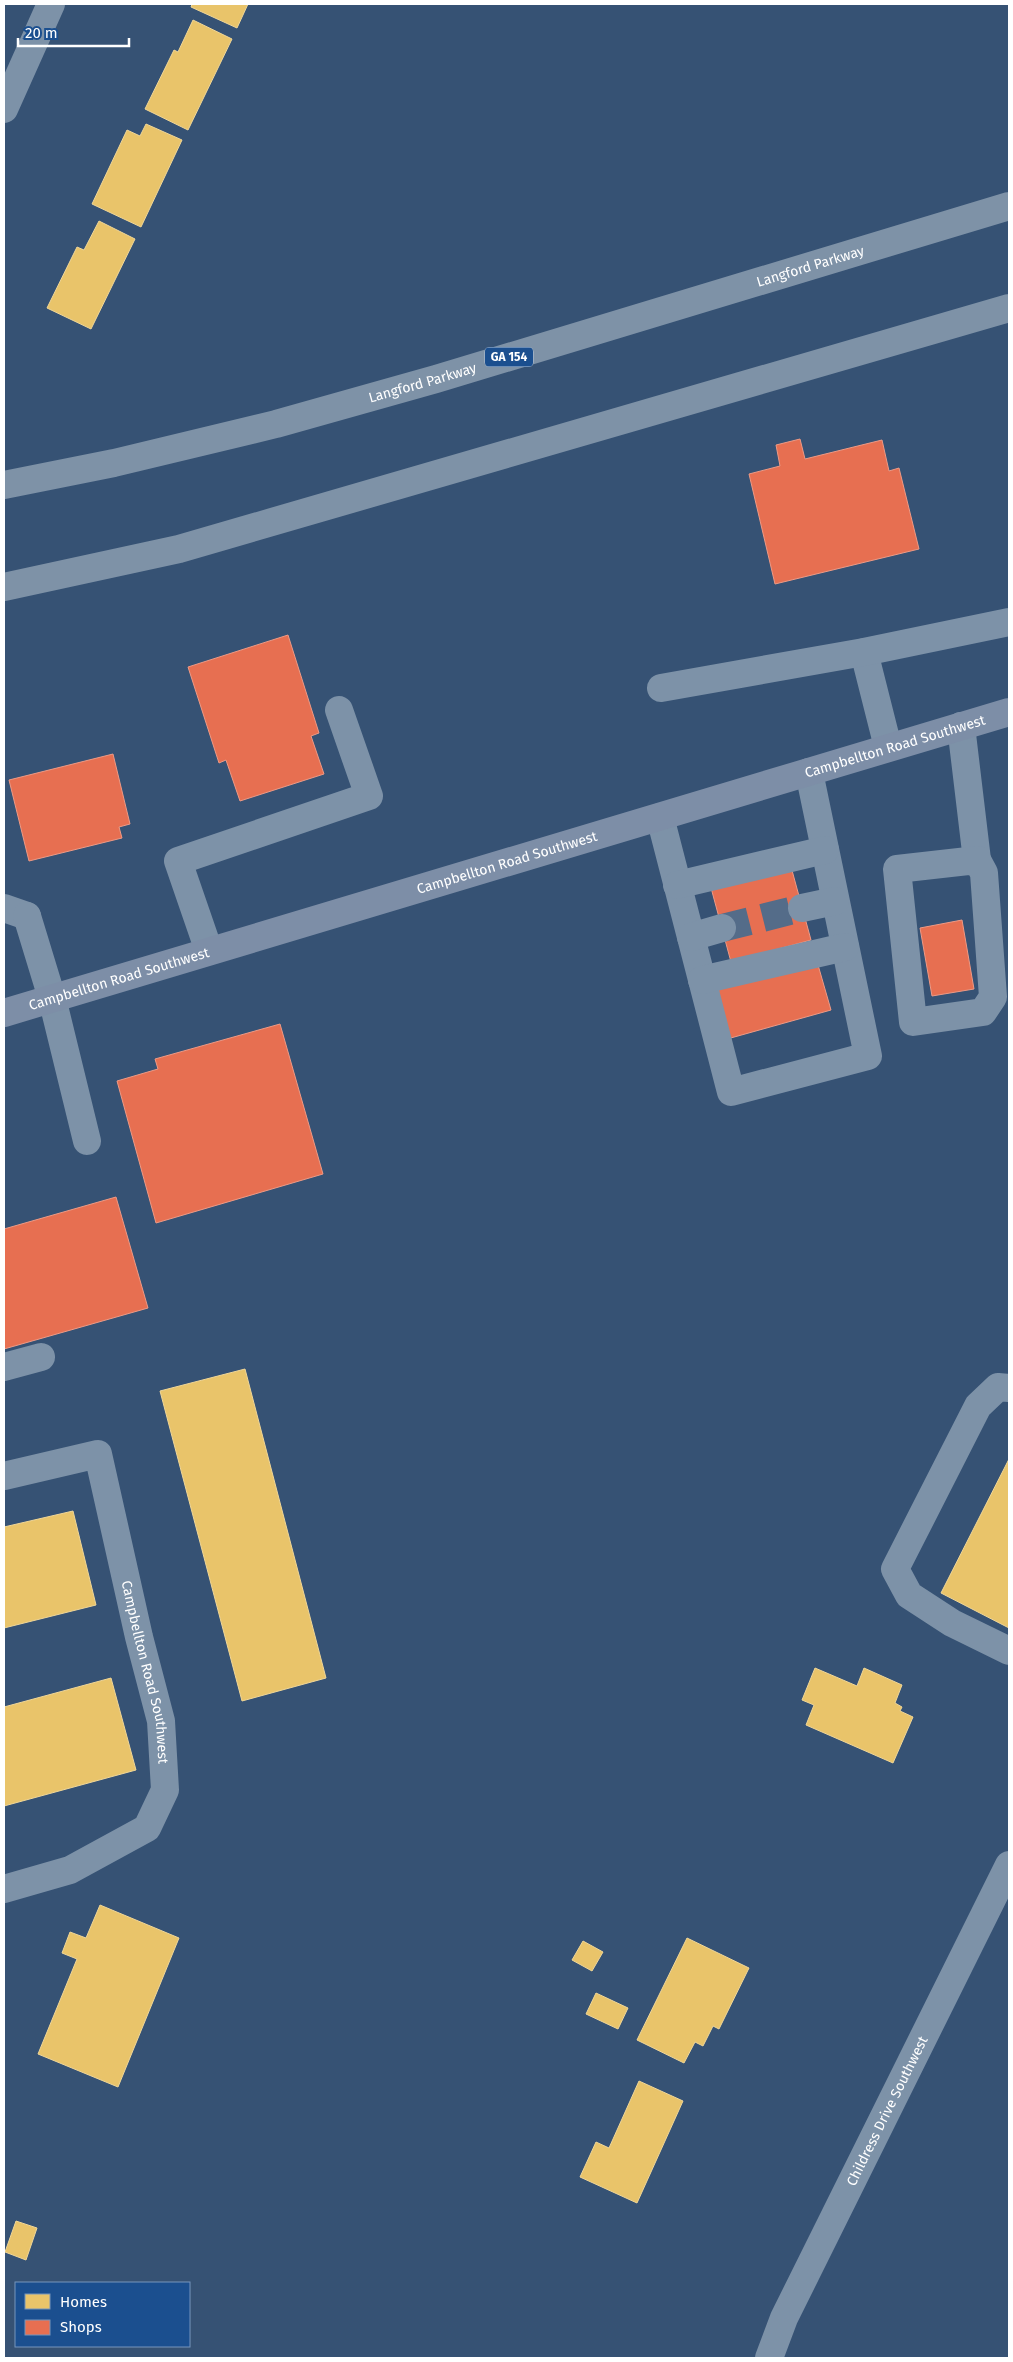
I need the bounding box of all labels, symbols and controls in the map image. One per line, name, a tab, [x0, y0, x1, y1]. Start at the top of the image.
scale bar	[18, 15, 129, 47]
text: 20 m	[25, 24, 58, 42]
street label: Langford Parkway	[754, 242, 866, 290]
road number: GA 154	[485, 348, 533, 367]
street label: Langford Parkway	[367, 359, 479, 406]
street label: Campbellton Road Southwest	[803, 711, 988, 781]
street label: Campbellton Road Southwest	[415, 827, 600, 897]
street label: Campbellton Road Southwest	[27, 943, 212, 1014]
street label: Campbellton Road Southwest	[118, 1579, 172, 1765]
street label: Childress Drive Southwest	[843, 2032, 932, 2188]
legend	[15, 2282, 190, 2347]
text: Homes	[60, 2293, 107, 2311]
text: Shops	[60, 2318, 102, 2336]

